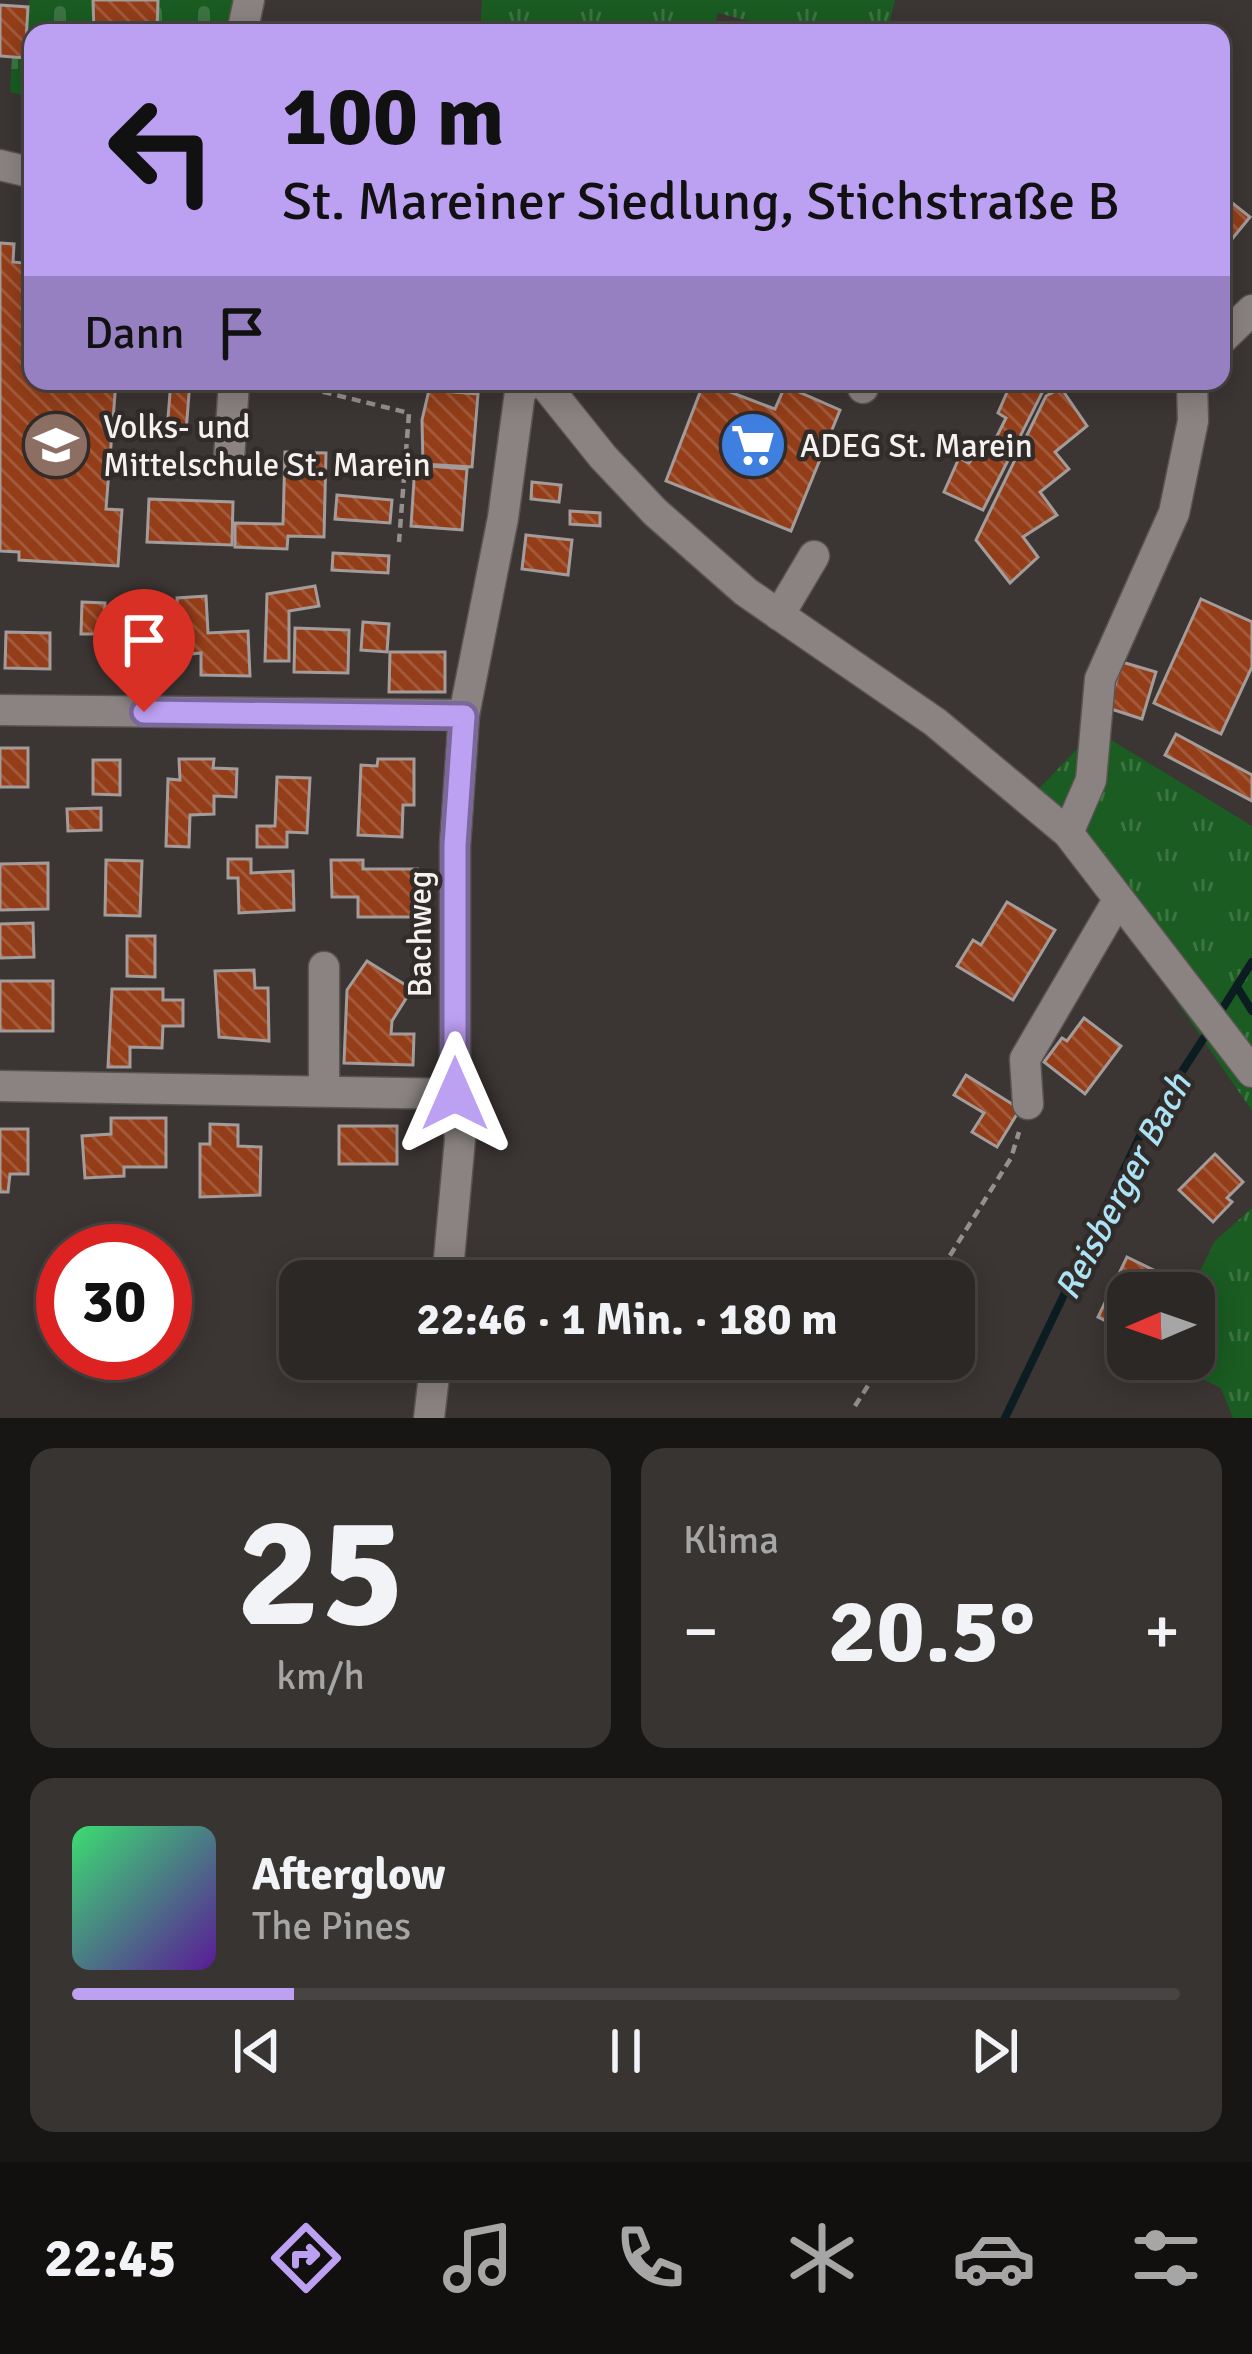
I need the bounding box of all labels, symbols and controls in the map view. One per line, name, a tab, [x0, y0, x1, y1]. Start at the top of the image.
text: 100 m	[282, 65, 504, 169]
icon: left	[84, 72, 240, 228]
text: St. Mareiner Siedlung, Stichstraße B	[282, 168, 1120, 235]
icon: arrive	[209, 300, 275, 366]
text: Dann	[84, 306, 185, 361]
place label: Volks- und Mittelschule St. Marein	[103, 407, 431, 486]
school or university icon: Volks- und Mittelschule St. Marein	[21, 410, 91, 480]
supermarket icon: ADEG St. Marein	[718, 410, 788, 480]
place label: ADEG St. Marein	[800, 426, 1033, 467]
pin	[93, 589, 195, 712]
icon: arrive	[111, 607, 177, 673]
street label: Bachweg	[400, 871, 441, 997]
position arrow	[392, 1031, 518, 1157]
water label: Reisberger Bach	[1045, 1065, 1202, 1307]
speed limit sign: 30	[36, 1224, 192, 1380]
north arrow	[1107, 1272, 1215, 1380]
map controls	[1107, 1272, 1215, 1380]
text: 22:46 · 1 Min. · 180 m	[416, 1292, 838, 1347]
text: 25	[236, 1477, 405, 1670]
text: Klima	[683, 1516, 779, 1564]
text: 20.5°	[828, 1576, 1035, 1687]
text: −	[683, 1591, 719, 1672]
text: +	[1144, 1591, 1180, 1672]
text: km/h	[276, 1652, 365, 1700]
text: Afterglow	[252, 1847, 445, 1902]
text: The Pines	[252, 1902, 411, 1950]
icon: previous	[224, 2018, 290, 2084]
icon: pause	[593, 2018, 659, 2084]
icon: next	[962, 2018, 1028, 2084]
icon: directions	[264, 2216, 348, 2300]
icon: music	[436, 2216, 520, 2300]
icon: phone	[608, 2216, 692, 2300]
icon: climate	[780, 2216, 864, 2300]
icon: car	[952, 2216, 1036, 2300]
icon: filters	[1124, 2216, 1208, 2300]
text: 22:45	[44, 2225, 177, 2292]

